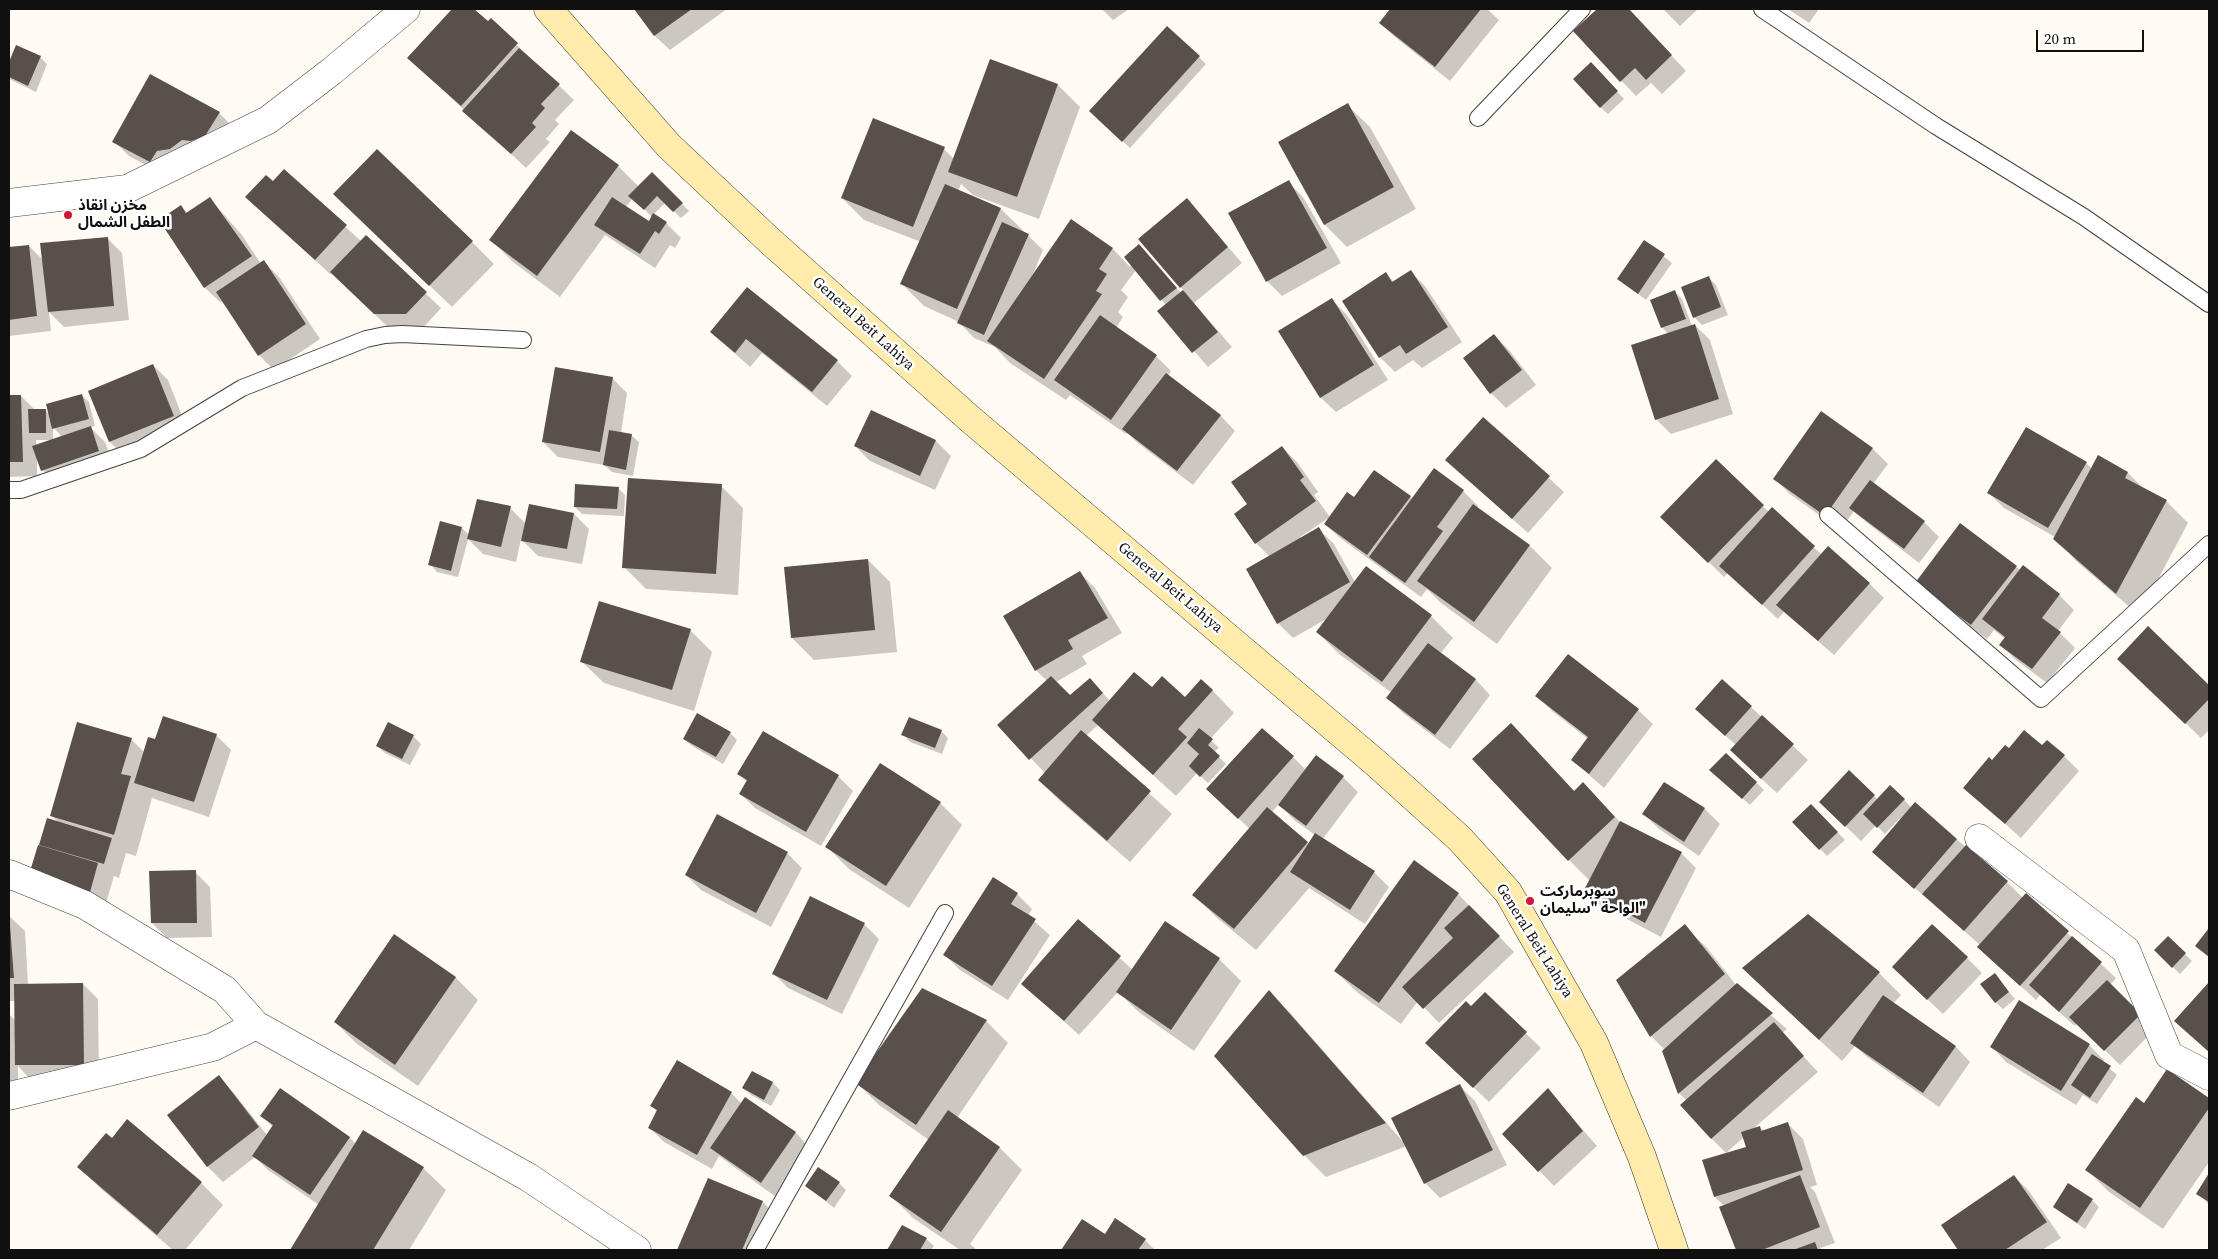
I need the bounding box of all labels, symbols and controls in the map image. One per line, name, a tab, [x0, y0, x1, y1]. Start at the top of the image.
scale bar	[2038, 20, 2146, 52]
text: 20 m	[2044, 28, 2076, 49]
place label: مخزن انقاذ الطفل الشمال	[78, 197, 170, 232]
marker: مخزن انقاذ الطفل الشمال	[62, 209, 74, 221]
street label: General Beit Lahiya	[808, 273, 918, 375]
street label: General Beit Lahiya	[1114, 539, 1226, 637]
street label: General Beit Lahiya	[1492, 881, 1576, 1001]
place label: سوبرماركت الواحة "سليمان"	[1540, 883, 1646, 918]
marker: سوبرماركت الواحة "سليمان"	[1524, 895, 1536, 907]

